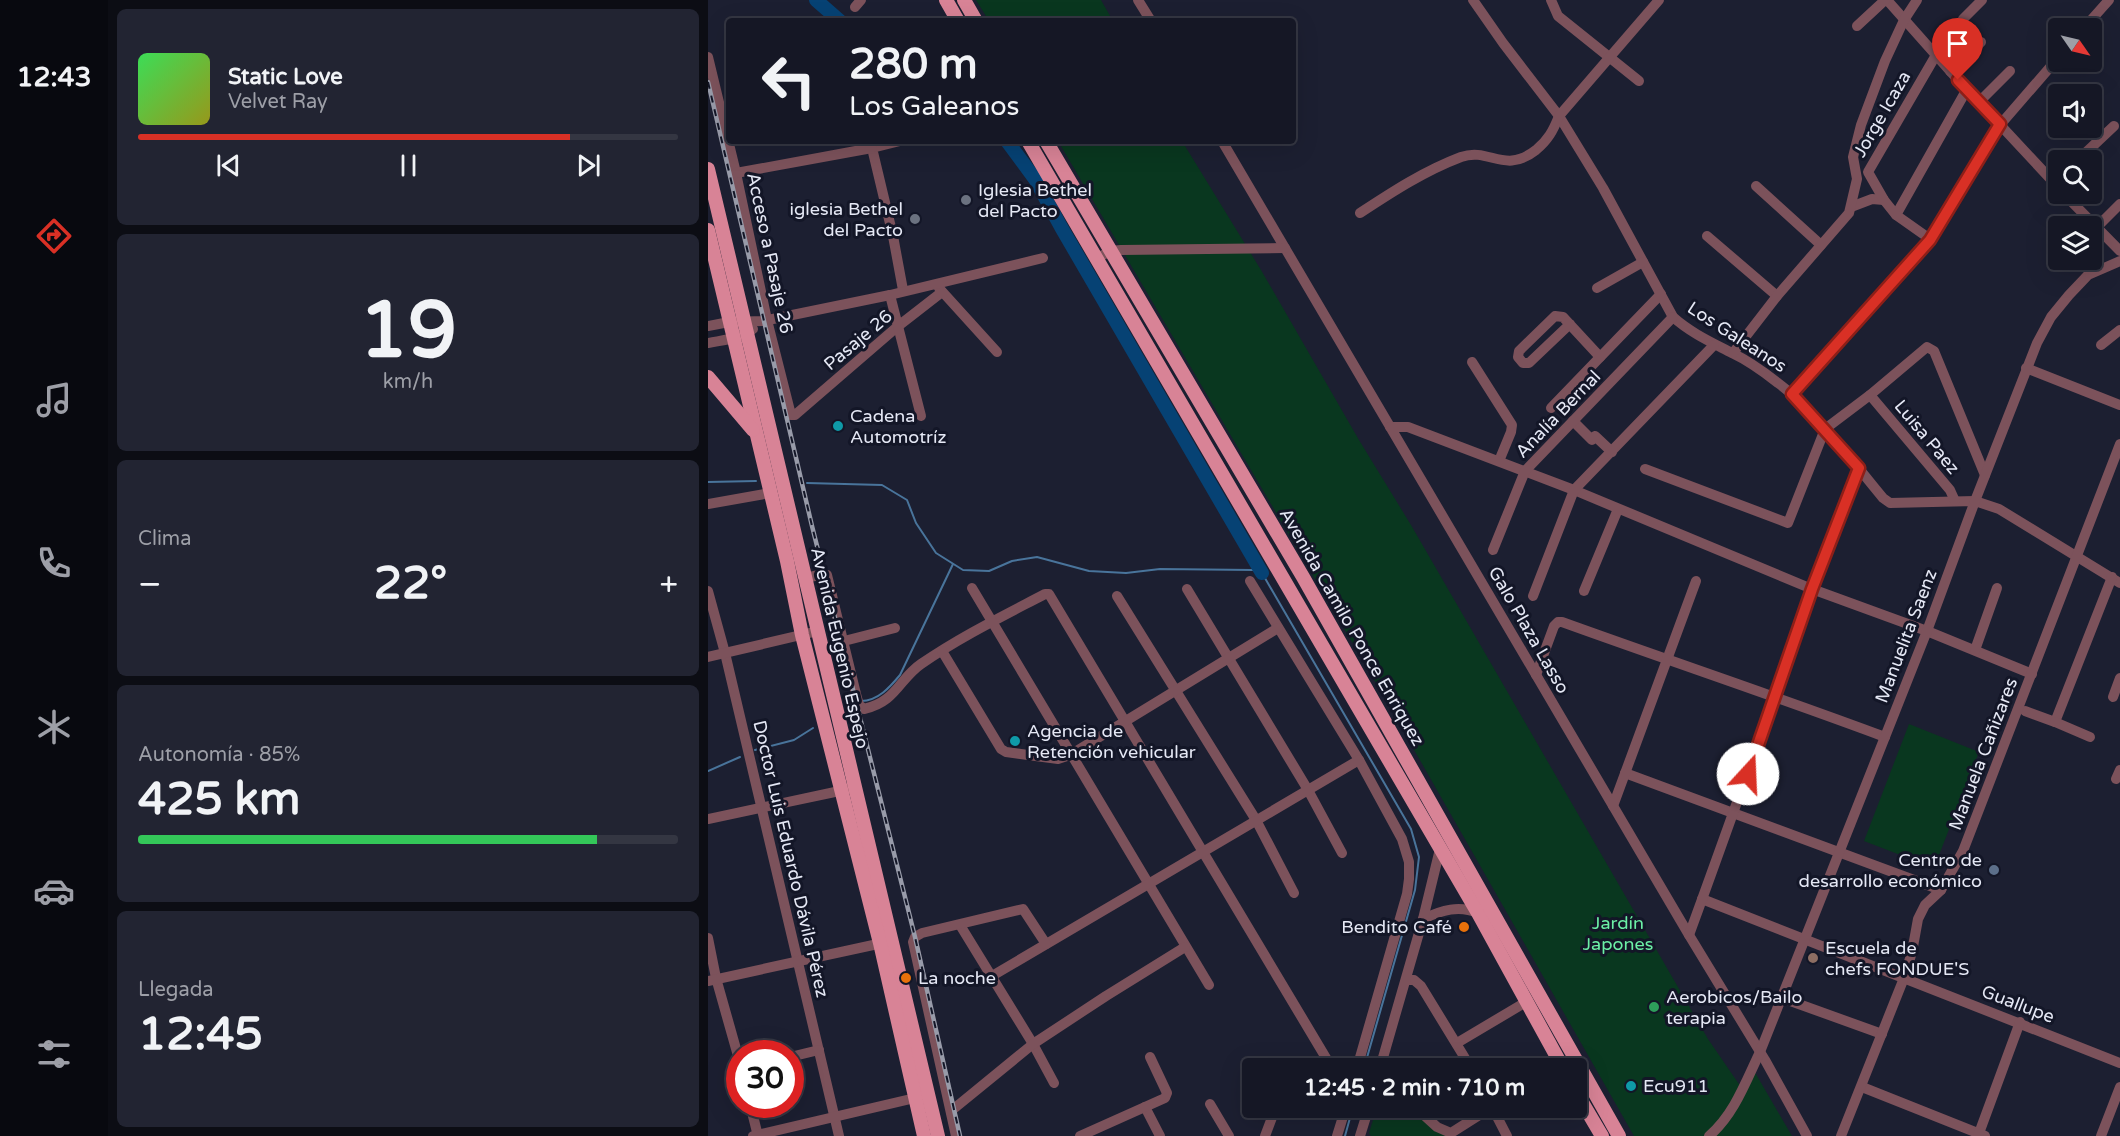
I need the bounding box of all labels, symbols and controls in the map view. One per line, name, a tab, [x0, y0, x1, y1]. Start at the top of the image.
pin	[1932, 18, 1983, 80]
north arrow	[2048, 18, 2102, 72]
map controls	[2048, 18, 2102, 270]
icon: arrive	[1941, 27, 1974, 60]
text: 280 m	[849, 39, 978, 90]
icon: left	[750, 42, 828, 120]
text: 12:43	[17, 61, 91, 94]
text: Static Love	[228, 64, 343, 90]
street label: Jorge Icaza	[1849, 67, 1915, 161]
button: sound	[2048, 84, 2102, 138]
text: Velvet Ray	[228, 90, 328, 114]
text: Los Galeanos	[849, 90, 1020, 123]
icon: previous	[212, 149, 245, 182]
icon: pause	[392, 149, 425, 182]
icon: next	[572, 149, 605, 182]
button: search	[2048, 150, 2102, 204]
street label: Acceso a Pasaje 26	[742, 170, 798, 336]
place label: Iglesia Bethel del Pacto	[978, 179, 1092, 222]
marker: Iglesia Bethel del Pacto	[959, 193, 973, 207]
place label: iglesia Bethel del Pacto	[789, 198, 903, 241]
marker: iglesia Bethel del Pacto	[908, 212, 922, 226]
icon: directions	[33, 215, 75, 257]
button: layers	[2048, 216, 2102, 270]
text: 19	[359, 284, 457, 378]
street label: Los Galeanos	[1683, 297, 1791, 377]
street label: Pasaje 26	[819, 305, 897, 375]
street label: Analía Bernal	[1511, 366, 1605, 462]
text: km/h	[383, 370, 433, 394]
icon: music	[33, 379, 75, 421]
street label: Luisa Paez	[1890, 395, 1964, 479]
place label: Cadena Automotríz	[850, 405, 946, 448]
marker: Cadena Automotríz	[831, 419, 845, 433]
street label: Avenida Camilo Ponce Enriquez	[1275, 504, 1429, 750]
text: Clima	[138, 527, 191, 551]
icon: phone	[33, 542, 75, 584]
street label: Avenida Eugenio Espejo	[806, 545, 874, 751]
text: 22°	[374, 557, 447, 611]
street label: Galo Plaza Lasso	[1484, 563, 1574, 697]
text: −	[138, 565, 162, 604]
text: +	[659, 565, 678, 604]
street label: Manuelita Saenz	[1870, 566, 1942, 706]
street label: Manuela Cañizares	[1944, 675, 2022, 833]
icon: climate	[33, 706, 75, 748]
street label: Doctor Luis Eduardo Dávila Pérez	[748, 718, 834, 1000]
place label: Agencia de Retención vehicular	[1027, 720, 1196, 763]
marker: Agencia de Retención vehicular	[1008, 734, 1022, 748]
position arrow	[1716, 742, 1780, 806]
text: Autonomía · 85%	[138, 743, 300, 767]
text: 425 km	[138, 773, 300, 827]
place label: Centro de desarrollo económico	[1799, 849, 1982, 892]
marker: Centro de desarrollo económico	[1987, 863, 2001, 877]
icon: car	[33, 870, 75, 912]
park label: Jardín Japones	[1583, 912, 1653, 955]
place label: Bendito Café	[1341, 916, 1452, 938]
marker: Bendito Café	[1457, 920, 1471, 934]
place label: Escuela de chefs FONDUE'S	[1825, 937, 1969, 980]
marker: Escuela de chefs FONDUE'S	[1806, 951, 1820, 965]
place label: La noche	[918, 967, 996, 989]
marker: La noche	[899, 971, 913, 985]
text: Llegada	[138, 978, 214, 1002]
street label: Guallupe	[1978, 980, 2058, 1028]
place label: Aerobicos/Bailo terapia	[1666, 986, 1802, 1029]
marker: Aerobicos/Bailo terapia	[1647, 1000, 1661, 1014]
text: 12:45	[138, 1008, 263, 1062]
icon: filters	[33, 1033, 75, 1075]
speed limit sign: 30	[726, 1040, 804, 1118]
text: 12:45 · 2 min · 710 m	[1304, 1075, 1525, 1101]
place label: Ecu911	[1643, 1075, 1709, 1097]
marker: Ecu911	[1624, 1079, 1638, 1093]

